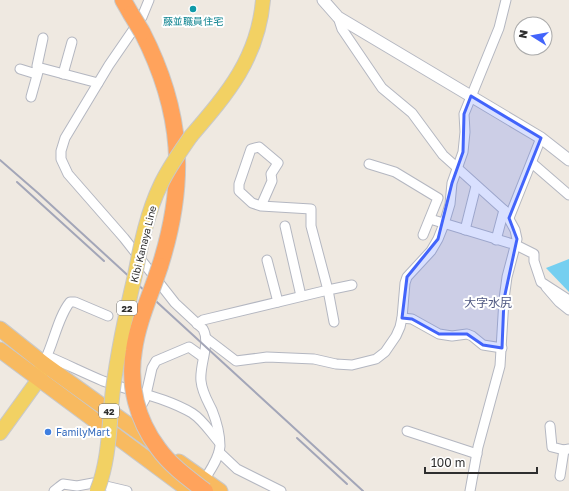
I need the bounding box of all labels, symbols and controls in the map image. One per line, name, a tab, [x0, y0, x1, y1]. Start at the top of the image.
marker: 藤並職員住宅	[188, 4, 198, 14]
place label: 藤並職員住宅	[163, 15, 223, 27]
north arrow	[513, 16, 553, 56]
text: N	[516, 29, 530, 39]
street label: Kibi Kanaya Line	[128, 204, 158, 284]
district label: 大字水尻	[464, 295, 512, 310]
road number: 22	[117, 301, 137, 315]
road number: 42	[99, 404, 119, 418]
place label: FamilyMart	[56, 426, 110, 438]
marker: FamilyMart	[43, 427, 53, 437]
scale bar	[425, 449, 537, 475]
text: 100 m	[431, 455, 465, 470]

